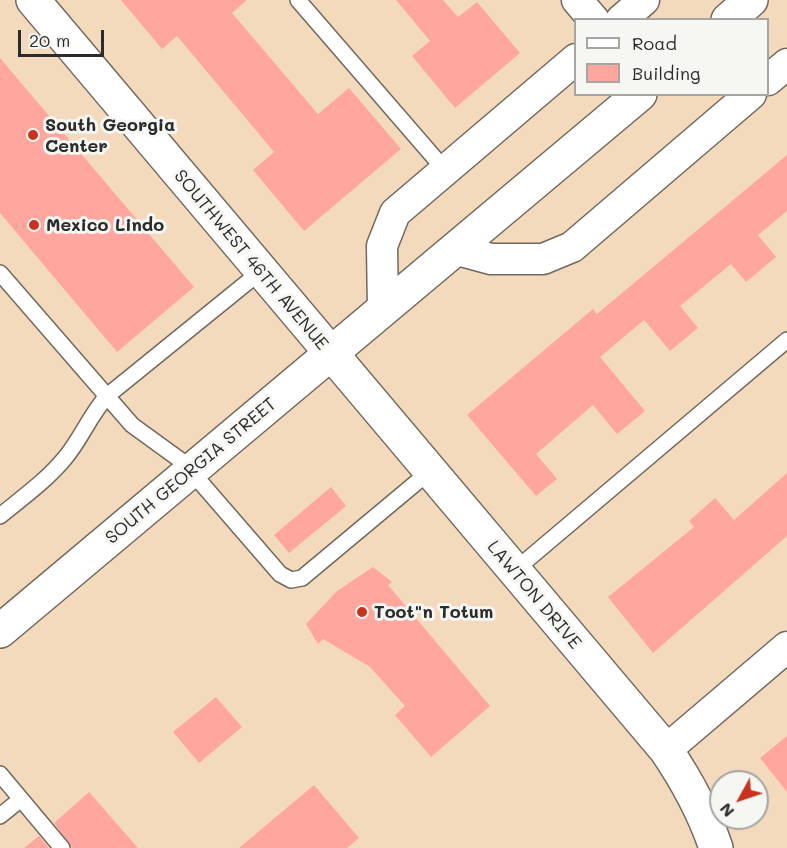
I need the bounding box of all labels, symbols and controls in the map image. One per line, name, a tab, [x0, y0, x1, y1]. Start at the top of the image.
scale bar	[21, 18, 106, 56]
legend	[574, 18, 769, 96]
text: 20 m	[29, 28, 70, 52]
text: Road	[632, 31, 677, 55]
text: Building	[632, 61, 700, 85]
place label: South Georgia Center	[45, 114, 175, 156]
marker: South Georgia Center	[26, 128, 40, 142]
street label: SOUTHWEST 46TH AVENUE	[169, 165, 333, 355]
place label: Mexico Lindo	[46, 214, 164, 236]
marker: Mexico Lindo	[27, 218, 41, 232]
street label: SOUTH GEORGIA STREET	[101, 393, 281, 549]
street label: LAWTON DRIVE	[482, 536, 586, 654]
place label: Toot"n Totum	[374, 601, 493, 623]
marker: Toot"n Totum	[355, 605, 369, 619]
north arrow	[709, 770, 769, 830]
text: N	[714, 799, 738, 822]

